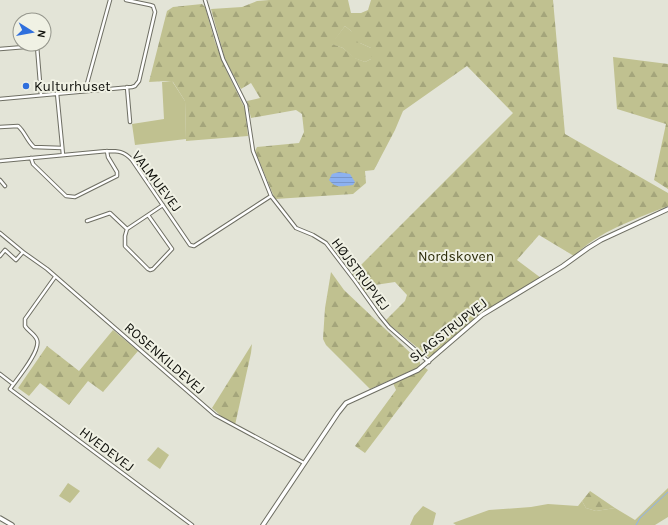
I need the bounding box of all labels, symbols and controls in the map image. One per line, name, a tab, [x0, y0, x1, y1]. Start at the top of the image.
north arrow	[12, 12, 52, 52]
text: N	[34, 29, 48, 39]
place label: Kulturhuset	[34, 78, 110, 95]
marker: Kulturhuset	[21, 81, 31, 91]
street label: VALMUEVEJ	[128, 147, 185, 215]
street label: HØJSTRUPVEJ	[328, 235, 393, 314]
park label: Nordskoven	[418, 248, 494, 265]
street label: SLAGSTRUPVEJ	[406, 295, 491, 366]
street label: ROSENKILDEVEJ	[121, 319, 208, 398]
street label: HVEDEVEJ	[76, 423, 137, 475]

